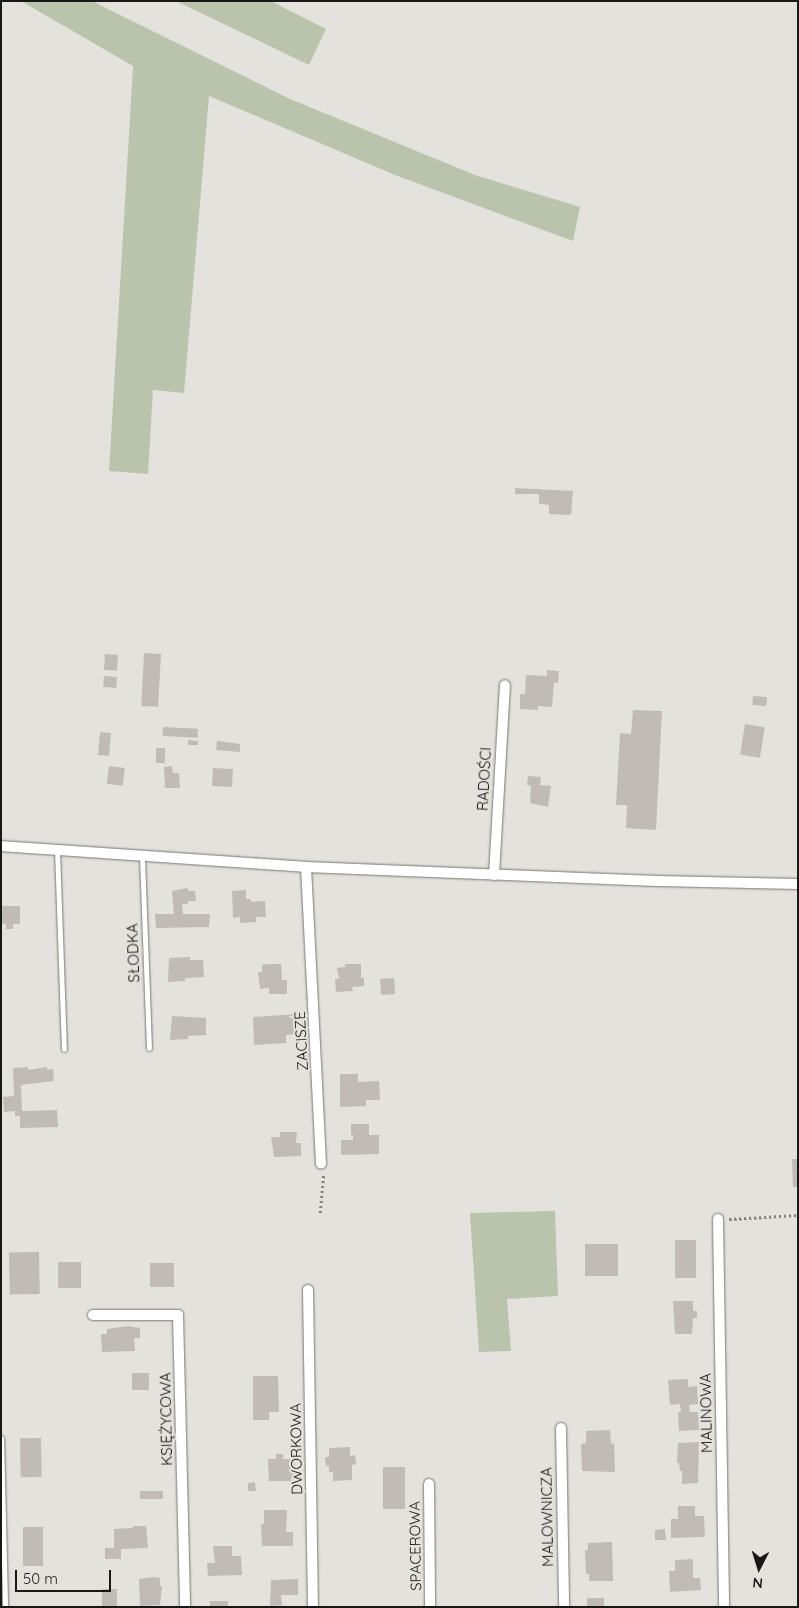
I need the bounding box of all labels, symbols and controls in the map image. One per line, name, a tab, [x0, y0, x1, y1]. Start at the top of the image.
street label: RADOŚCI	[473, 747, 495, 811]
street label: SŁODKA	[123, 923, 143, 983]
street label: ZACISZE	[290, 1011, 312, 1071]
street label: KSIĘŻYCOWA	[156, 1372, 176, 1466]
street label: MALINOWA	[696, 1373, 716, 1453]
street label: DWORKOWA	[286, 1403, 306, 1495]
street label: MALOWNICZA	[537, 1467, 557, 1567]
street label: SPACEROWA	[405, 1501, 425, 1591]
north arrow	[734, 1543, 784, 1593]
scale bar	[18, 1560, 114, 1592]
text: 50 m	[23, 1569, 58, 1588]
text: N	[752, 1574, 764, 1592]

